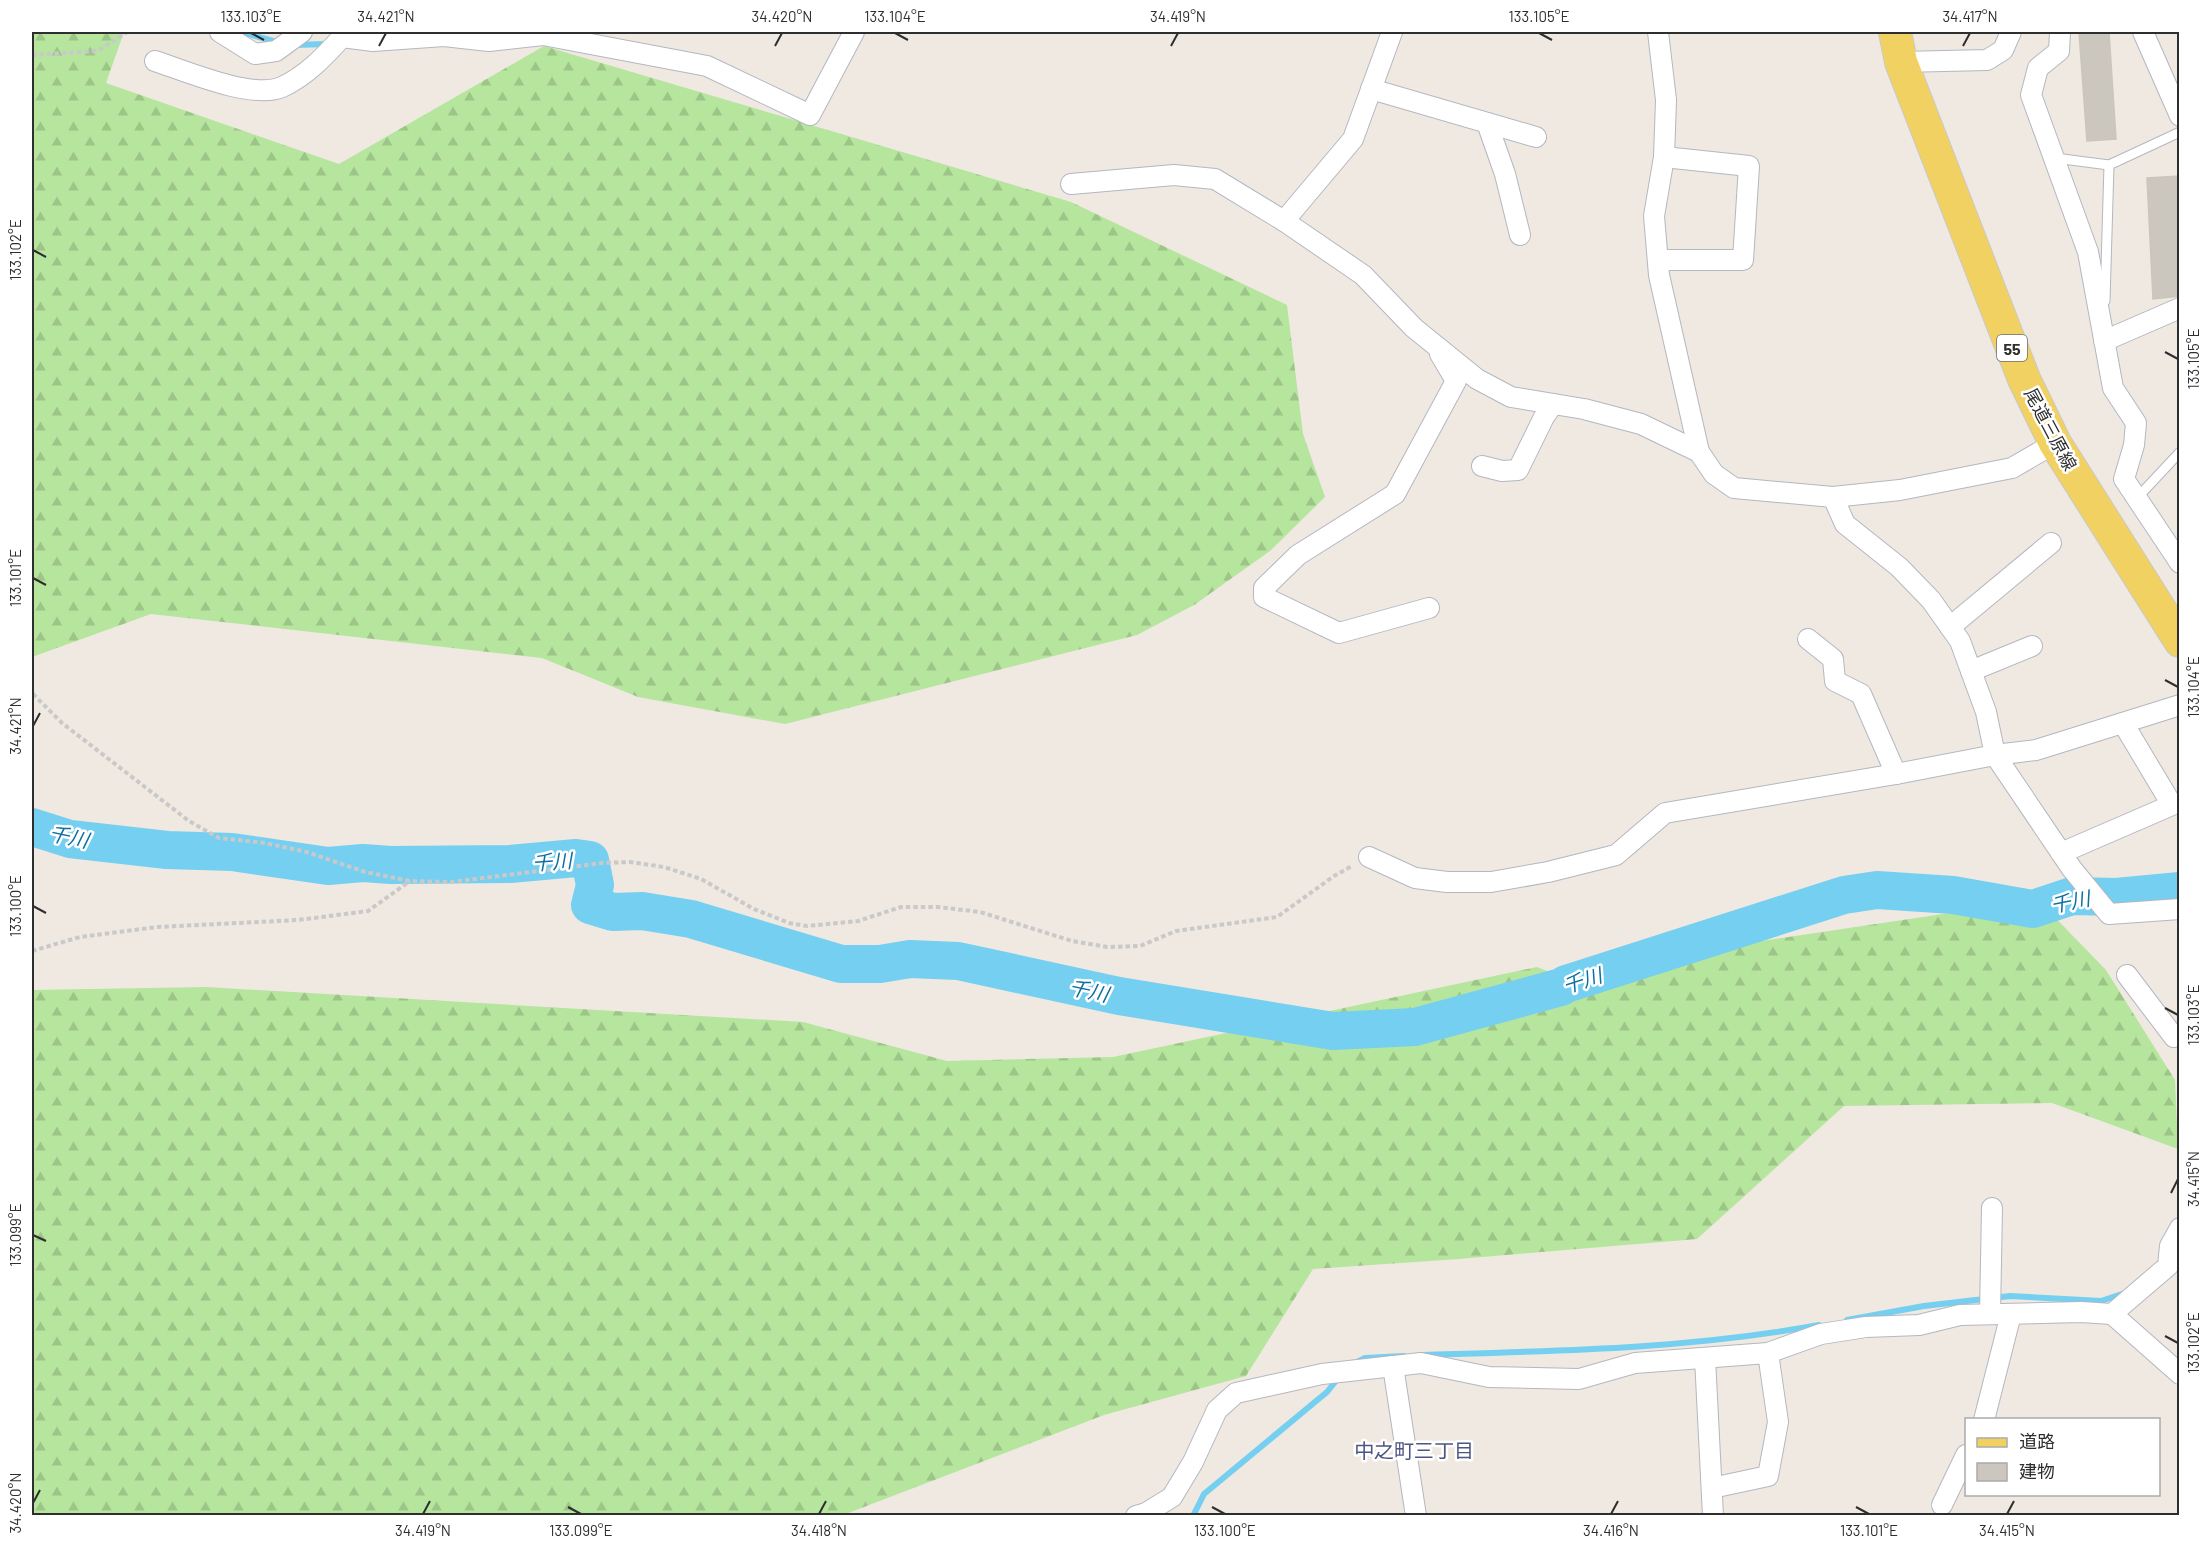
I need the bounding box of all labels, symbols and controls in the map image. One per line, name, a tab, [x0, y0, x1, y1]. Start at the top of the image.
text: 133.103°E	[220, 7, 282, 25]
text: 34.421°N	[357, 7, 415, 25]
text: 34.420°N	[752, 7, 812, 25]
text: 133.104°E	[864, 7, 926, 25]
text: 34.419°N	[1150, 7, 1206, 25]
text: 133.105°E	[1508, 7, 1570, 25]
text: 34.417°N	[1942, 7, 1998, 25]
text: 133.102°E	[6, 219, 24, 281]
text: 133.105°E	[2184, 328, 2202, 390]
road number: 55	[1997, 335, 2027, 361]
street label: 尾道三原線	[2020, 384, 2082, 474]
text: 133.101°E	[6, 549, 24, 607]
text: 133.104°E	[2184, 656, 2202, 718]
text: 34.421°N	[6, 697, 24, 755]
water label: 千川	[47, 820, 93, 852]
water label: 千川	[531, 847, 575, 874]
text: 133.100°E	[6, 875, 24, 937]
water label: 千川	[2048, 885, 2094, 917]
water label: 千川	[1559, 962, 1607, 998]
water label: 千川	[1067, 974, 1113, 1006]
text: 133.103°E	[2184, 984, 2202, 1046]
text: 34.415°N	[2184, 1151, 2202, 1207]
text: 133.099°E	[6, 1203, 24, 1267]
text: 133.102°E	[2184, 1312, 2202, 1374]
legend	[1965, 1418, 2160, 1496]
text: 道路	[2019, 1430, 2055, 1452]
district label: 中之町三丁目	[1354, 1438, 1474, 1462]
text: 建物	[2019, 1460, 2055, 1482]
text: 34.420°N	[6, 1473, 24, 1533]
text: 34.419°N	[395, 1521, 451, 1539]
text: 133.099°E	[549, 1521, 613, 1539]
text: 34.418°N	[791, 1521, 847, 1539]
text: 133.100°E	[1194, 1521, 1256, 1539]
text: 34.416°N	[1583, 1521, 1639, 1539]
text: 133.101°E	[1840, 1521, 1898, 1539]
text: 34.415°N	[1979, 1521, 2035, 1539]

